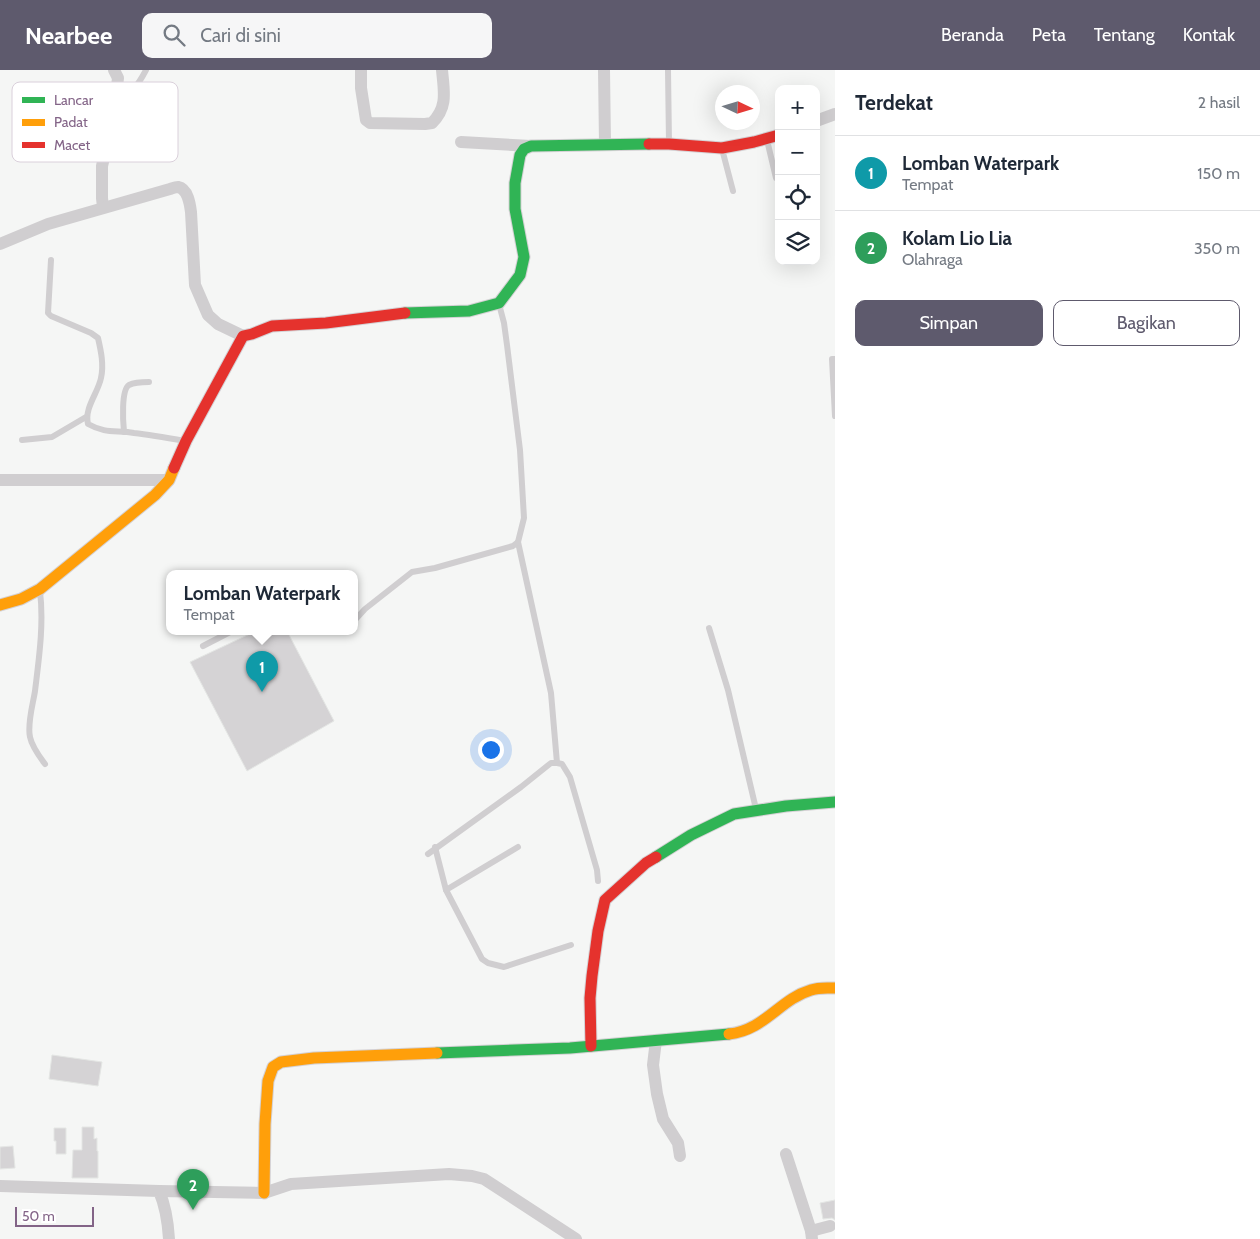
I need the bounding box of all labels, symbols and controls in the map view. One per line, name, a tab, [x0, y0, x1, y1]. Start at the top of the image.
search box	[142, 13, 492, 58]
text: Nearbee	[25, 21, 112, 50]
icon: search	[160, 21, 188, 49]
text: Cari di sini	[200, 24, 281, 47]
text: Beranda	[941, 24, 1004, 46]
text: Peta	[1032, 24, 1066, 46]
text: Tentang	[1094, 24, 1155, 46]
text: Kontak	[1183, 24, 1235, 46]
legend	[12, 82, 178, 162]
north arrow	[715, 85, 760, 130]
map controls	[775, 85, 820, 265]
button: +	[775, 85, 820, 130]
text: Terdekat	[855, 90, 933, 115]
text: Lancar	[54, 91, 94, 109]
text: 2 hasil	[1198, 93, 1240, 112]
text: Padat	[54, 113, 88, 131]
button: −	[775, 130, 820, 175]
text: Macet	[54, 136, 90, 154]
text: Lomban Waterpark	[902, 152, 1059, 175]
text: 1	[868, 164, 874, 183]
text: 150 m	[1197, 164, 1240, 183]
button: locate	[775, 175, 820, 220]
text: Tempat	[902, 175, 953, 194]
button: layers	[775, 220, 820, 265]
text: Kolam Lio Lia	[902, 227, 1012, 250]
text: 2	[867, 239, 875, 258]
text: 350 m	[1194, 239, 1240, 258]
text: Olahraga	[902, 250, 963, 269]
button: Simpan	[855, 300, 1043, 346]
button: Bagikan	[1053, 300, 1240, 346]
popup	[166, 570, 358, 635]
text: Lomban Waterpark	[183, 582, 341, 605]
text: Tempat	[183, 605, 235, 624]
pin: 1	[246, 651, 278, 692]
your location	[478, 737, 504, 763]
pin: 2	[177, 1169, 209, 1210]
scale bar	[15, 1204, 94, 1227]
text: 50 m	[22, 1207, 55, 1225]

